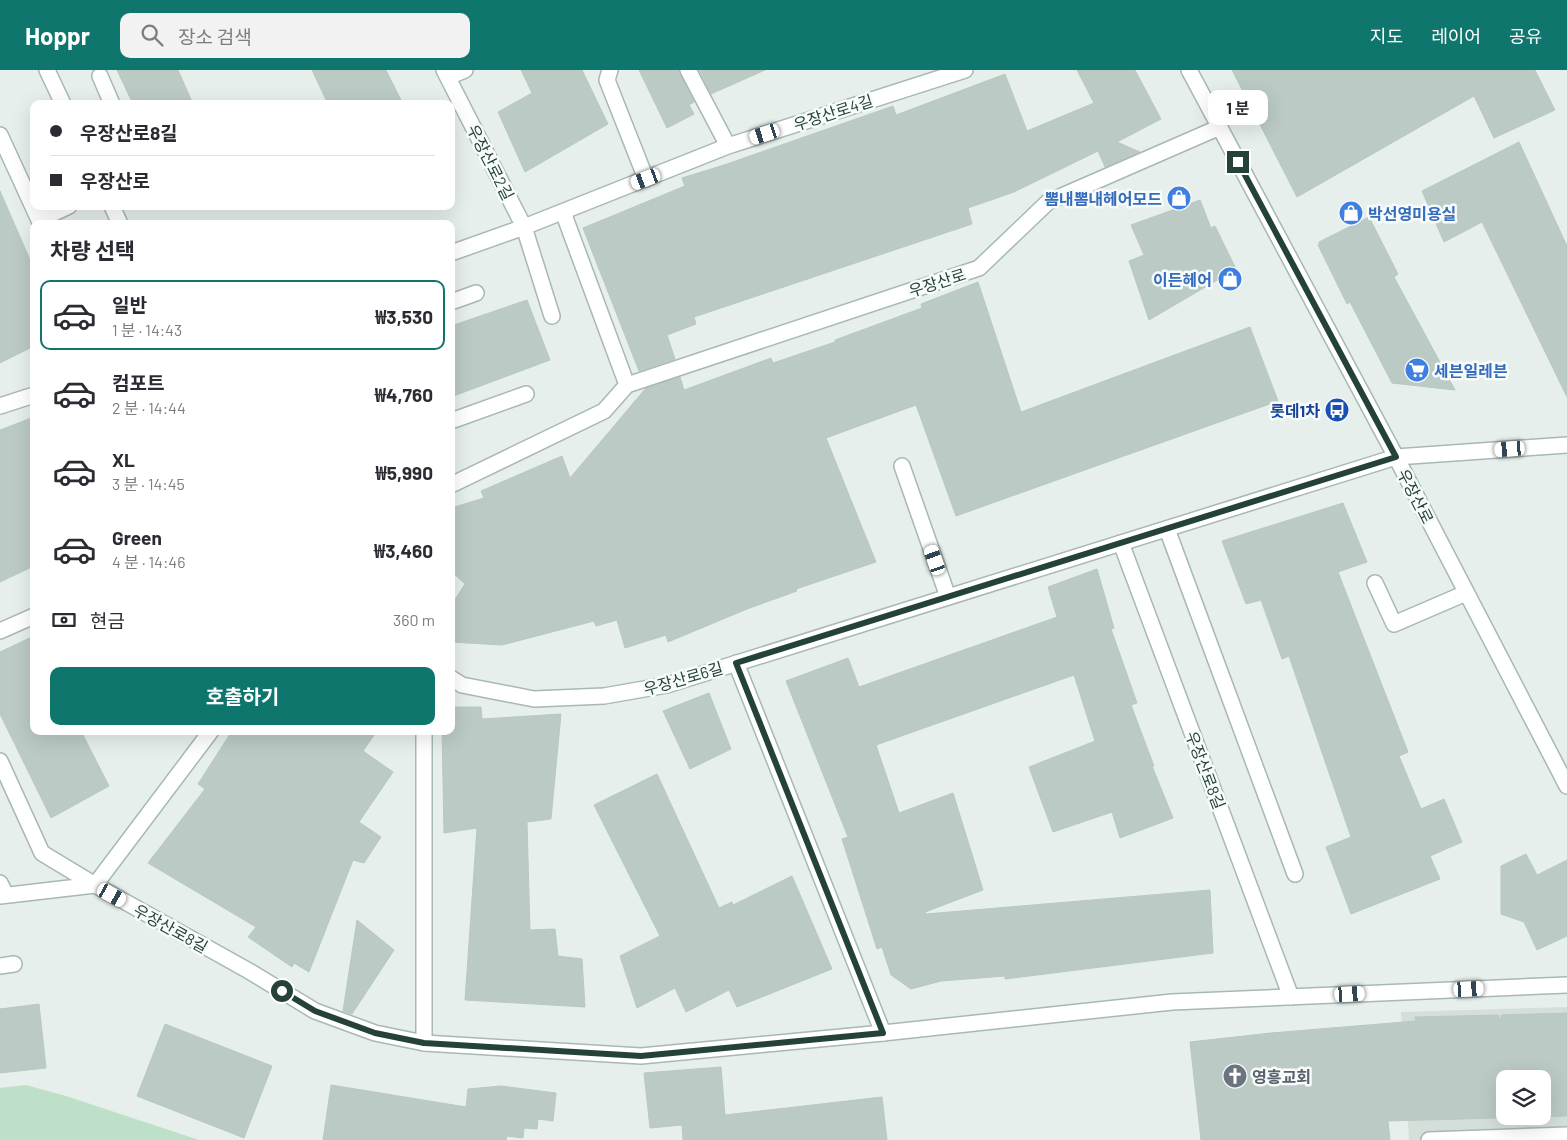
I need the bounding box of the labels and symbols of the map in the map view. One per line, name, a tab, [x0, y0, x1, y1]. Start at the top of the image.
callout: 1 분	[1208, 89, 1268, 124]
street label: 우장산로4길	[791, 90, 875, 134]
street label: 우장산로2길	[464, 121, 518, 203]
car	[748, 122, 781, 146]
route end	[1227, 151, 1249, 173]
car	[629, 167, 662, 191]
shop icon: 뽐내뽐내헤어모드	[1166, 185, 1192, 211]
place label: 뽐내뽐내헤어모드	[1044, 189, 1162, 208]
shop icon: 박선영미용실	[1338, 200, 1364, 226]
place label: 박선영미용실	[1368, 204, 1456, 223]
street label: 우장산로	[906, 264, 968, 300]
shop icon: 이든헤어	[1217, 266, 1243, 292]
place label: 이든헤어	[1153, 270, 1212, 289]
supermarket icon: 세븐일레븐	[1404, 357, 1430, 383]
place label: 세븐일레븐	[1434, 361, 1508, 380]
bus stop icon: 롯데1차	[1324, 397, 1350, 423]
place label: 롯데1차	[1270, 401, 1320, 420]
car	[1494, 440, 1525, 458]
street label: 우장산로	[1394, 465, 1438, 527]
car	[923, 543, 946, 577]
street label: 우장산로6길	[641, 658, 725, 698]
street label: 우장산로8길	[1182, 728, 1230, 812]
car	[95, 881, 128, 909]
street label: 우장산로8길	[131, 900, 211, 956]
route start	[271, 980, 293, 1002]
car	[1453, 981, 1484, 997]
car	[1334, 986, 1365, 1002]
church icon: 영흥교회	[1222, 1063, 1248, 1089]
place label: 영흥교회	[1252, 1067, 1311, 1086]

